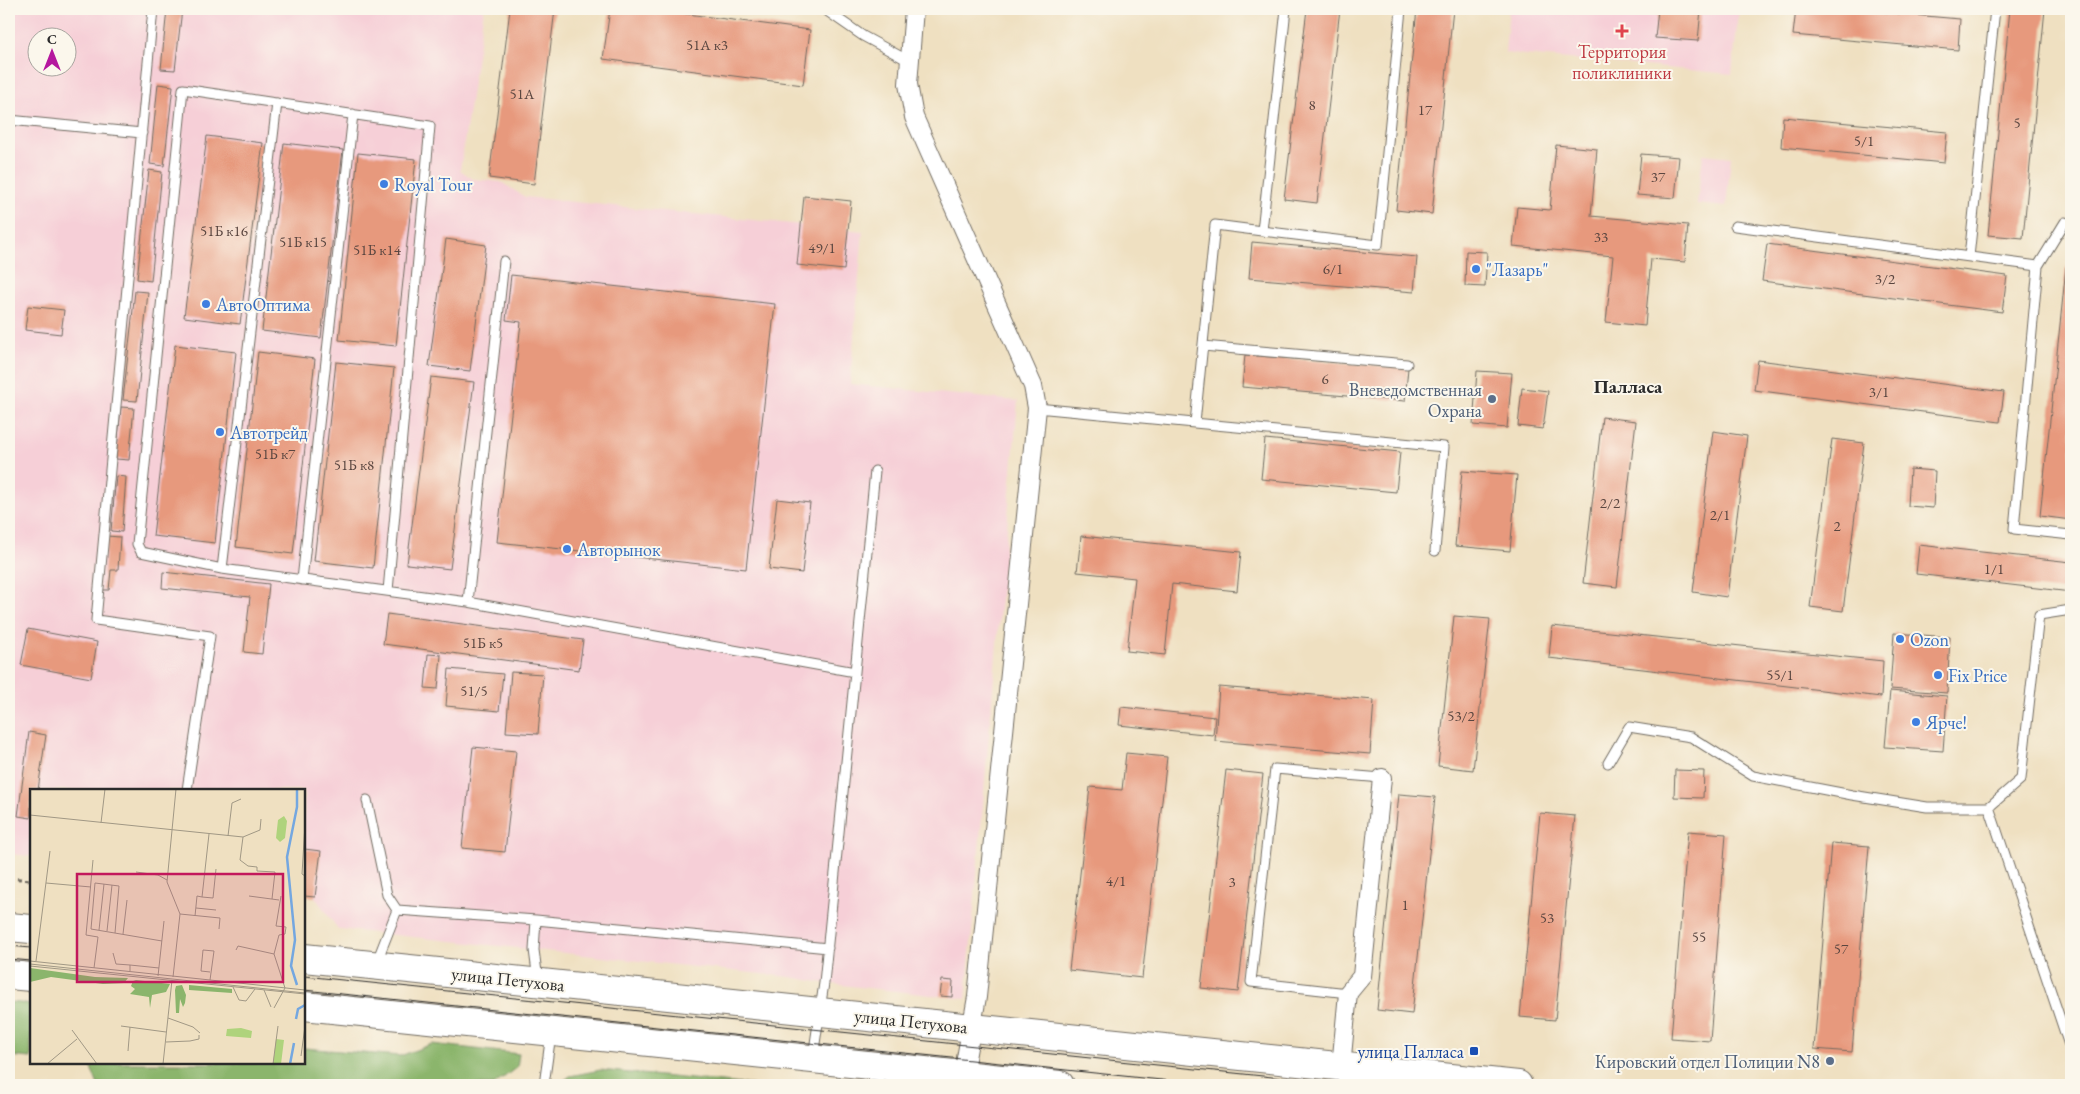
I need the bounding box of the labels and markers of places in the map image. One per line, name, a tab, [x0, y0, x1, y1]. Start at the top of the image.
marker: Территория поликлиники	[1615, 24, 1629, 38]
place label: Территория поликлиники	[1572, 40, 1672, 84]
place label: Royal Tour	[394, 173, 473, 196]
marker: Royal Tour	[378, 178, 390, 190]
place label: "Лазарь"	[1486, 258, 1548, 281]
marker: "Лазарь"	[1470, 263, 1482, 275]
place label: АвтоОптима	[215, 293, 311, 316]
marker: АвтоОптима	[200, 298, 212, 310]
place label: Вневедомственная Охрана	[1349, 378, 1483, 422]
marker: Вневедомственная Охрана	[1486, 393, 1498, 405]
place label: Автотрейд	[229, 421, 308, 444]
marker: Автотрейд	[214, 426, 226, 438]
place label: Авторынок	[576, 538, 661, 561]
marker: Авторынок	[561, 543, 573, 555]
place label: Ozon	[1910, 628, 1949, 651]
marker: Ozon	[1894, 633, 1906, 645]
place label: Fix Price	[1948, 664, 2007, 687]
marker: Fix Price	[1932, 669, 1944, 681]
place label: Ярче!	[1925, 711, 1967, 734]
marker: Ярче!	[1910, 716, 1922, 728]
place label: улица Палласа	[1358, 1040, 1465, 1063]
marker: улица Палласа	[1468, 1045, 1480, 1057]
place label: Кировский отдел Полиции N8	[1595, 1050, 1820, 1073]
marker: Кировский отдел Полиции N8	[1824, 1055, 1836, 1067]

